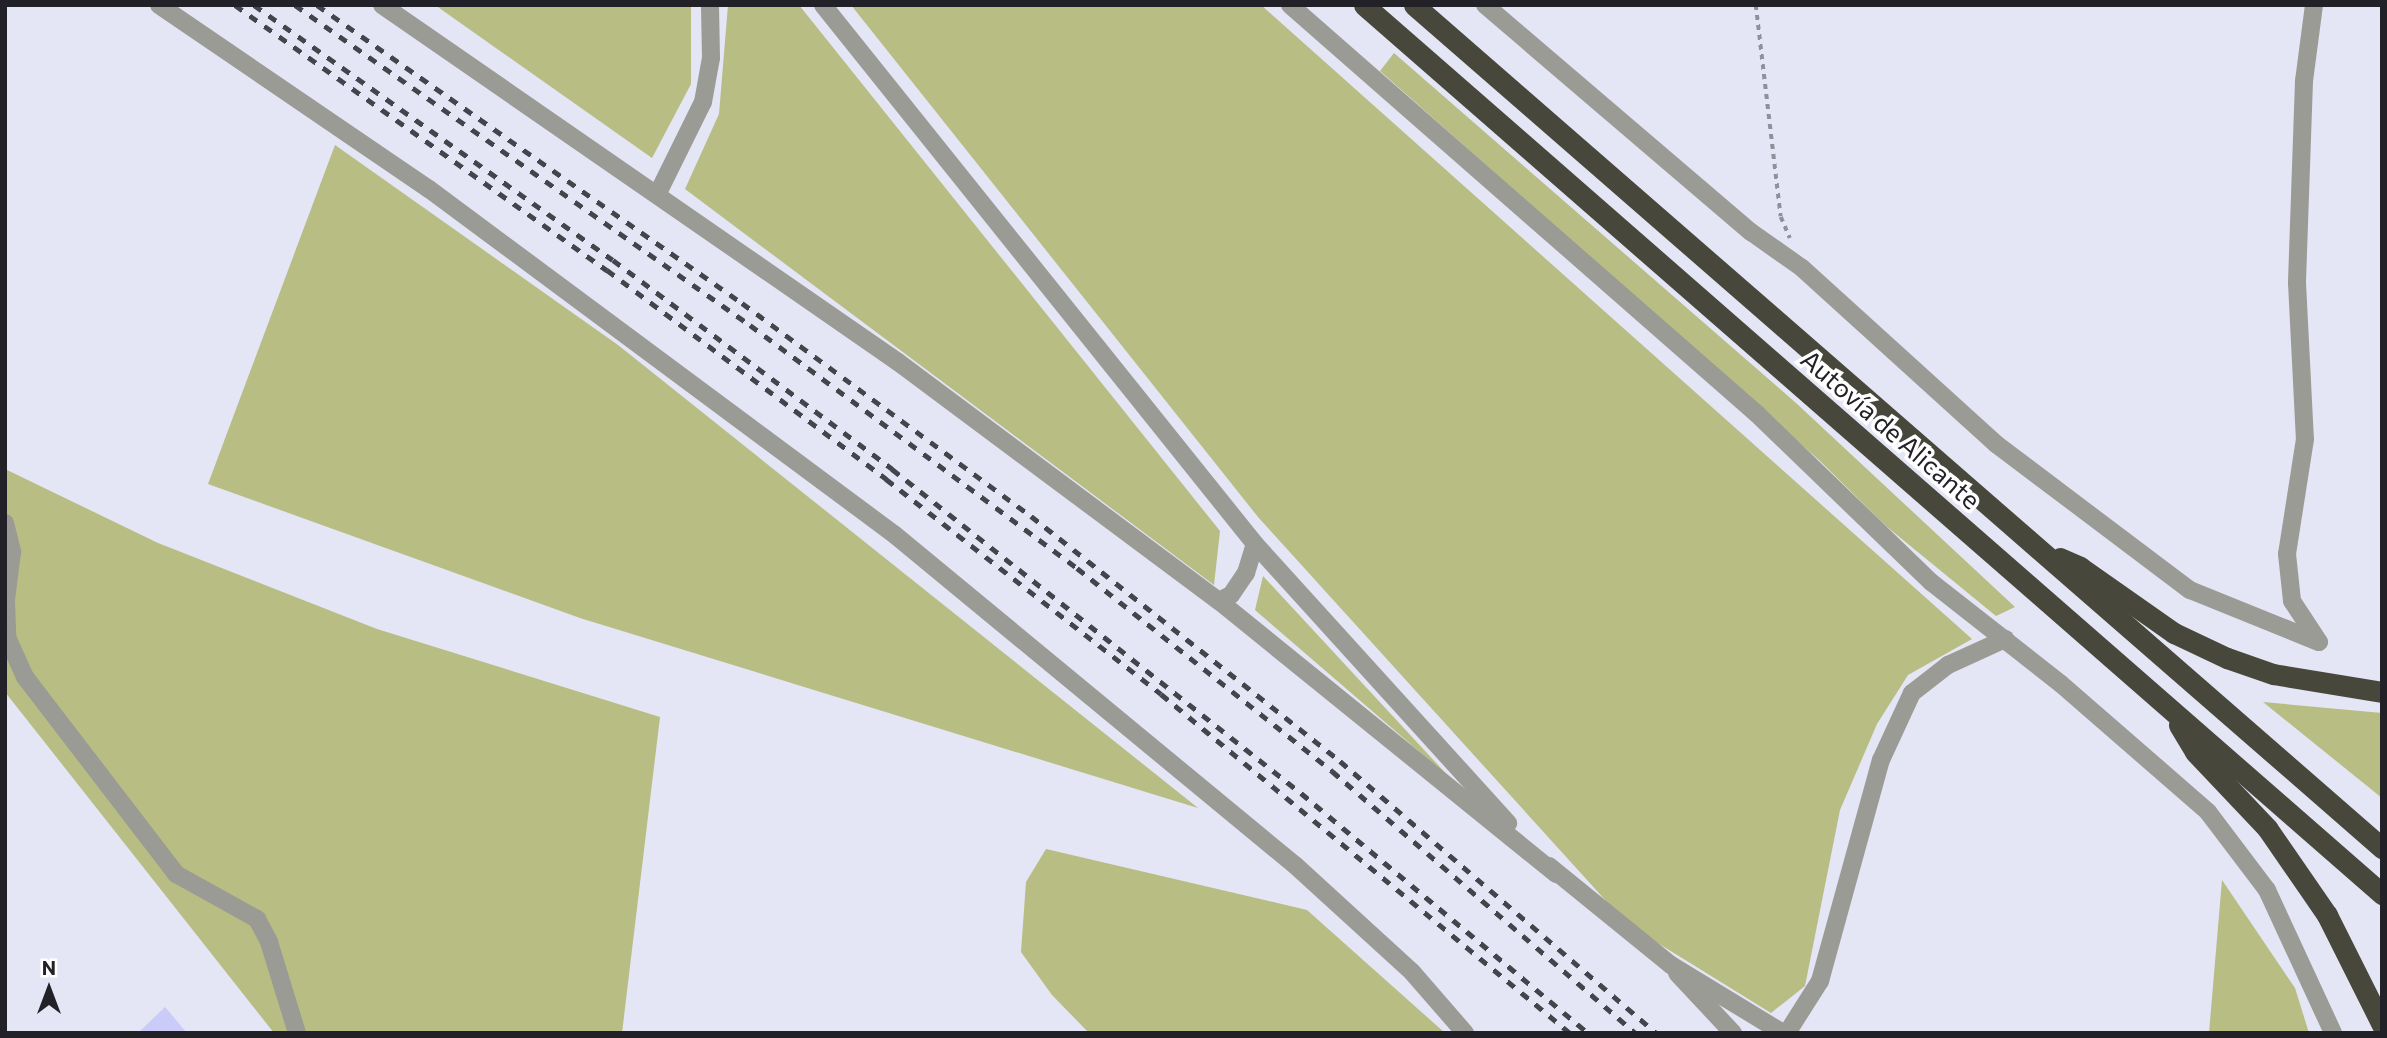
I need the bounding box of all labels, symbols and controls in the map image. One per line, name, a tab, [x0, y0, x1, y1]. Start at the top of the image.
street label: Autovía de Alicante	[1795, 343, 1987, 515]
north arrow	[14, 954, 84, 1024]
text: N	[42, 956, 56, 979]

